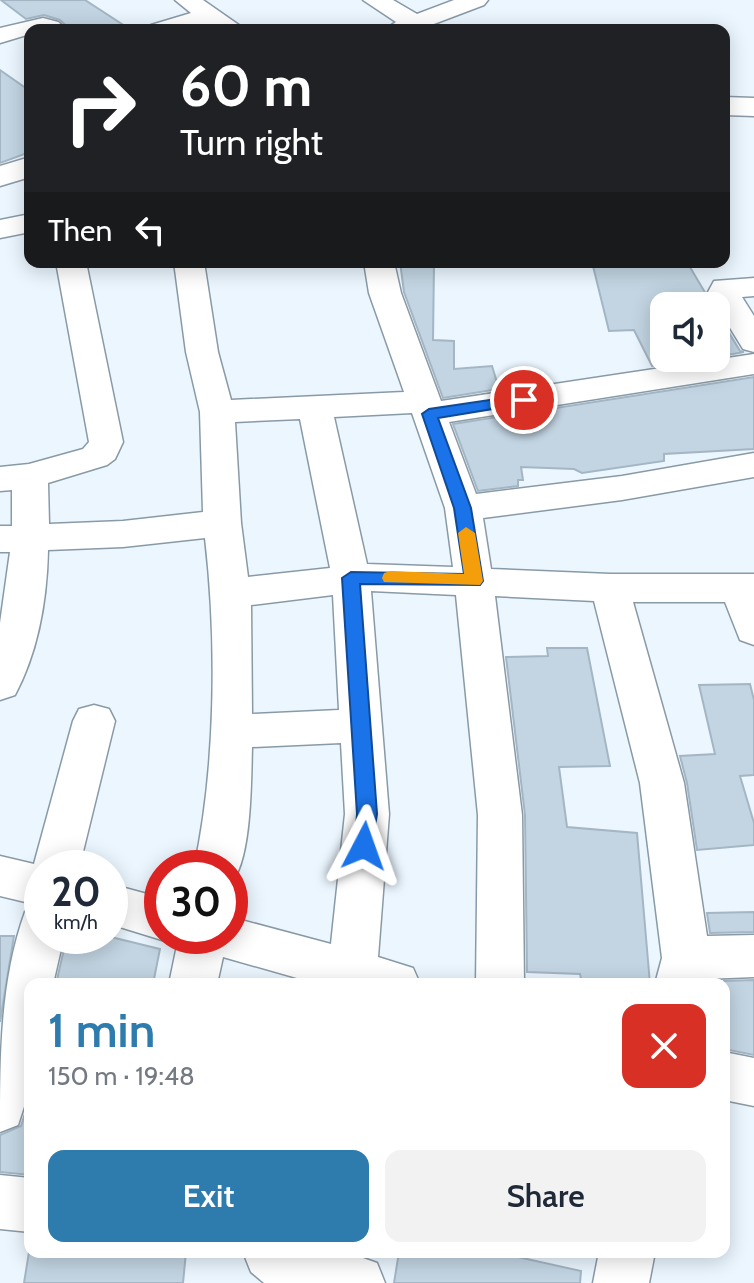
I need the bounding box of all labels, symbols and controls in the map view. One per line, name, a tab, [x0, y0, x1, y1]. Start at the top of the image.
text: 60 m	[180, 52, 312, 120]
icon: right	[48, 56, 152, 160]
text: Turn right	[180, 120, 323, 164]
icon: left	[128, 208, 172, 252]
text: Then	[48, 212, 112, 249]
map controls	[650, 292, 730, 372]
button: sound	[650, 292, 730, 372]
pin	[490, 366, 558, 434]
icon: arrive	[502, 378, 546, 422]
position arrow	[322, 804, 406, 888]
speed limit sign: 30	[144, 850, 248, 954]
text: 20	[51, 867, 101, 916]
text: km/h	[54, 910, 98, 934]
text: 1 min	[48, 1001, 155, 1059]
button: close	[622, 1004, 706, 1088]
text: 150 m · 19:48	[48, 1060, 195, 1092]
button: Exit	[48, 1150, 369, 1242]
button: Share	[385, 1150, 706, 1242]

